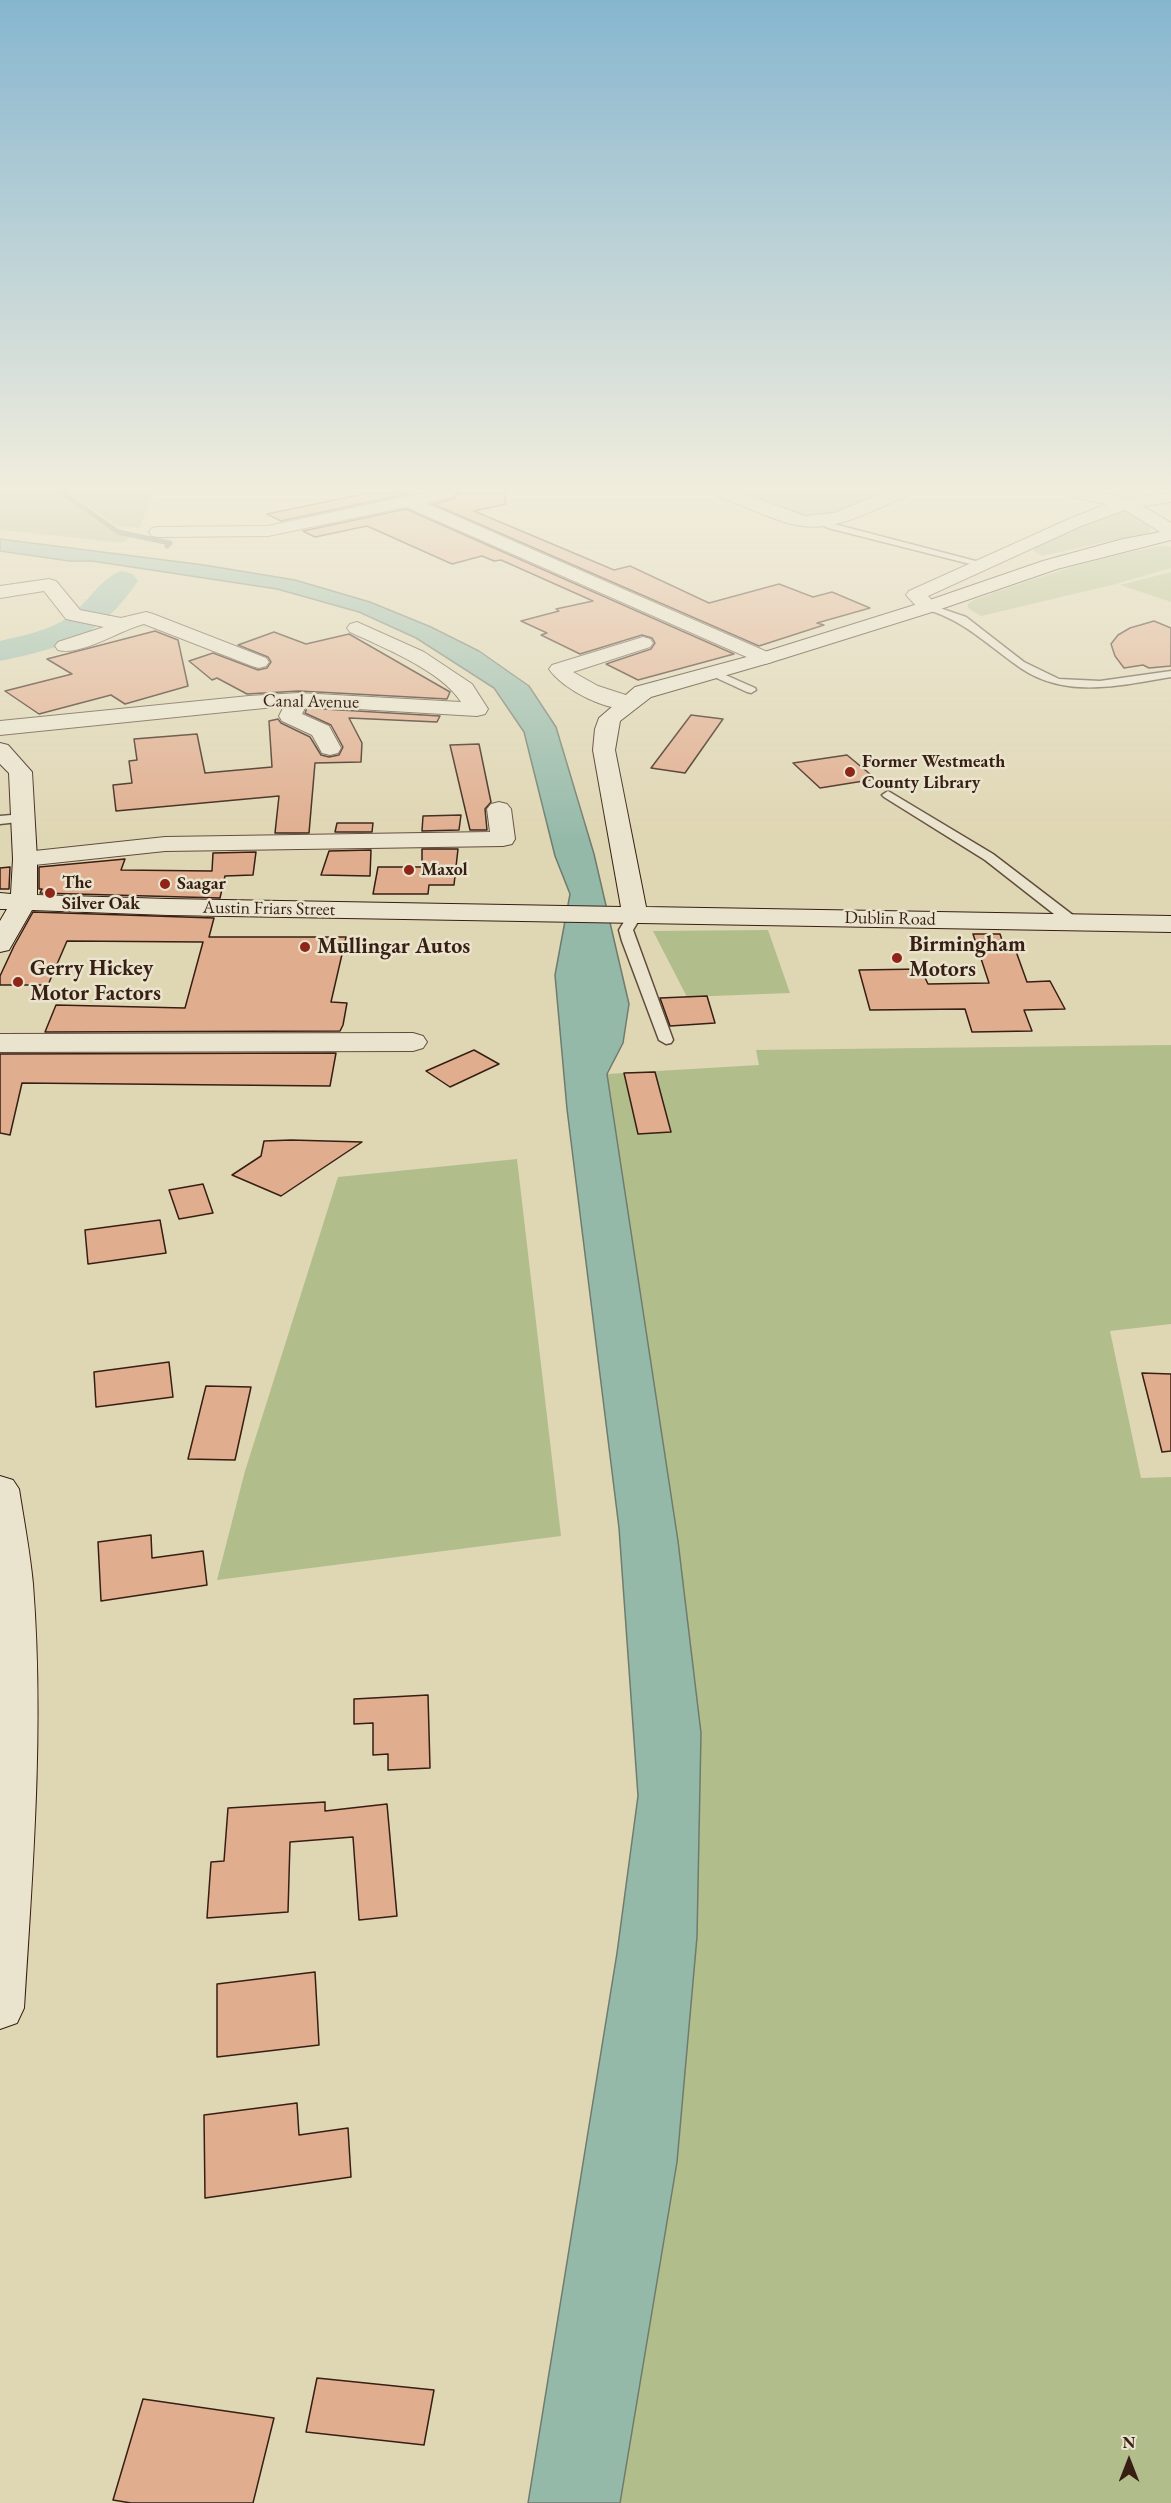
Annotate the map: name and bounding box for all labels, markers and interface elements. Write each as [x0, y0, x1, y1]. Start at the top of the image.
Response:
street label: Canal Avenue [263, 690, 359, 714]
place label: Former Westmeath County Library [862, 751, 1005, 794]
marker: Former Westmeath County Library [843, 765, 857, 779]
place label: Maxol [421, 859, 468, 881]
marker: Maxol [402, 863, 416, 877]
place label: The Silver Oak [62, 872, 140, 914]
place label: Saagar [177, 873, 226, 895]
marker: Saagar [158, 877, 172, 891]
marker: The Silver Oak [43, 886, 57, 900]
street label: Austin Friars Street [202, 897, 336, 921]
street label: Dublin Road [844, 907, 936, 931]
place label: Birmingham Motors [909, 932, 1026, 984]
place label: Mullingar Autos [317, 934, 470, 960]
marker: Mullingar Autos [298, 940, 312, 954]
marker: Birmingham Motors [890, 951, 904, 965]
place label: Gerry Hickey Motor Factors [30, 956, 161, 1008]
marker: Gerry Hickey Motor Factors [11, 975, 25, 989]
north arrow [1099, 2431, 1159, 2491]
text: N [1123, 2432, 1135, 2453]

